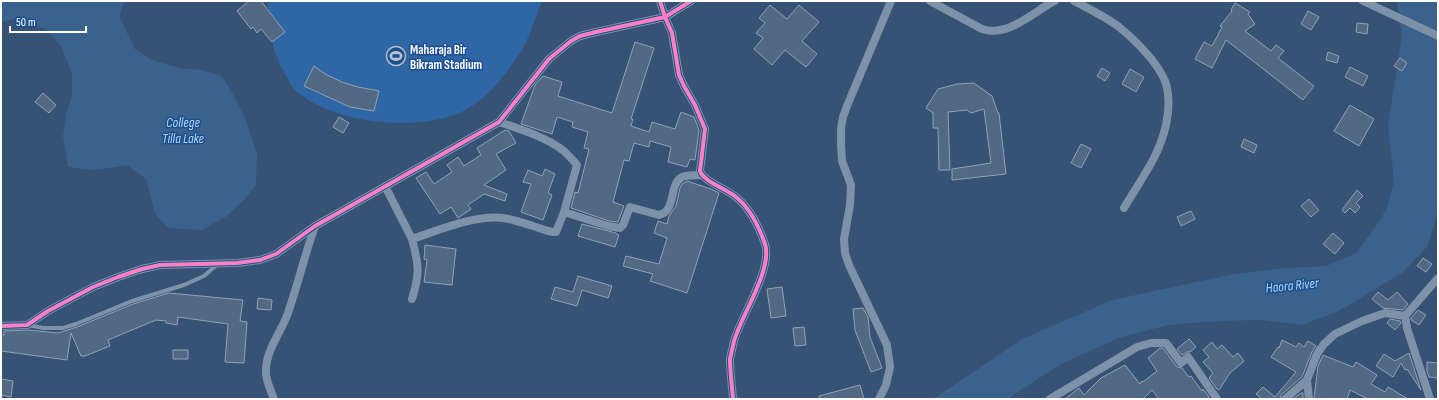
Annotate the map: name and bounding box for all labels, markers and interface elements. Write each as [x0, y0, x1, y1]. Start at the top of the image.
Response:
scale bar [10, 8, 86, 34]
text: 50 m [16, 15, 36, 30]
place label: Maharaja Bir Bikram Stadium [410, 42, 483, 73]
sports icon: Maharaja Bir Bikram Stadium [385, 45, 407, 67]
water label: College Tilla Lake [162, 114, 205, 147]
water label: Haora River [1265, 274, 1321, 297]

